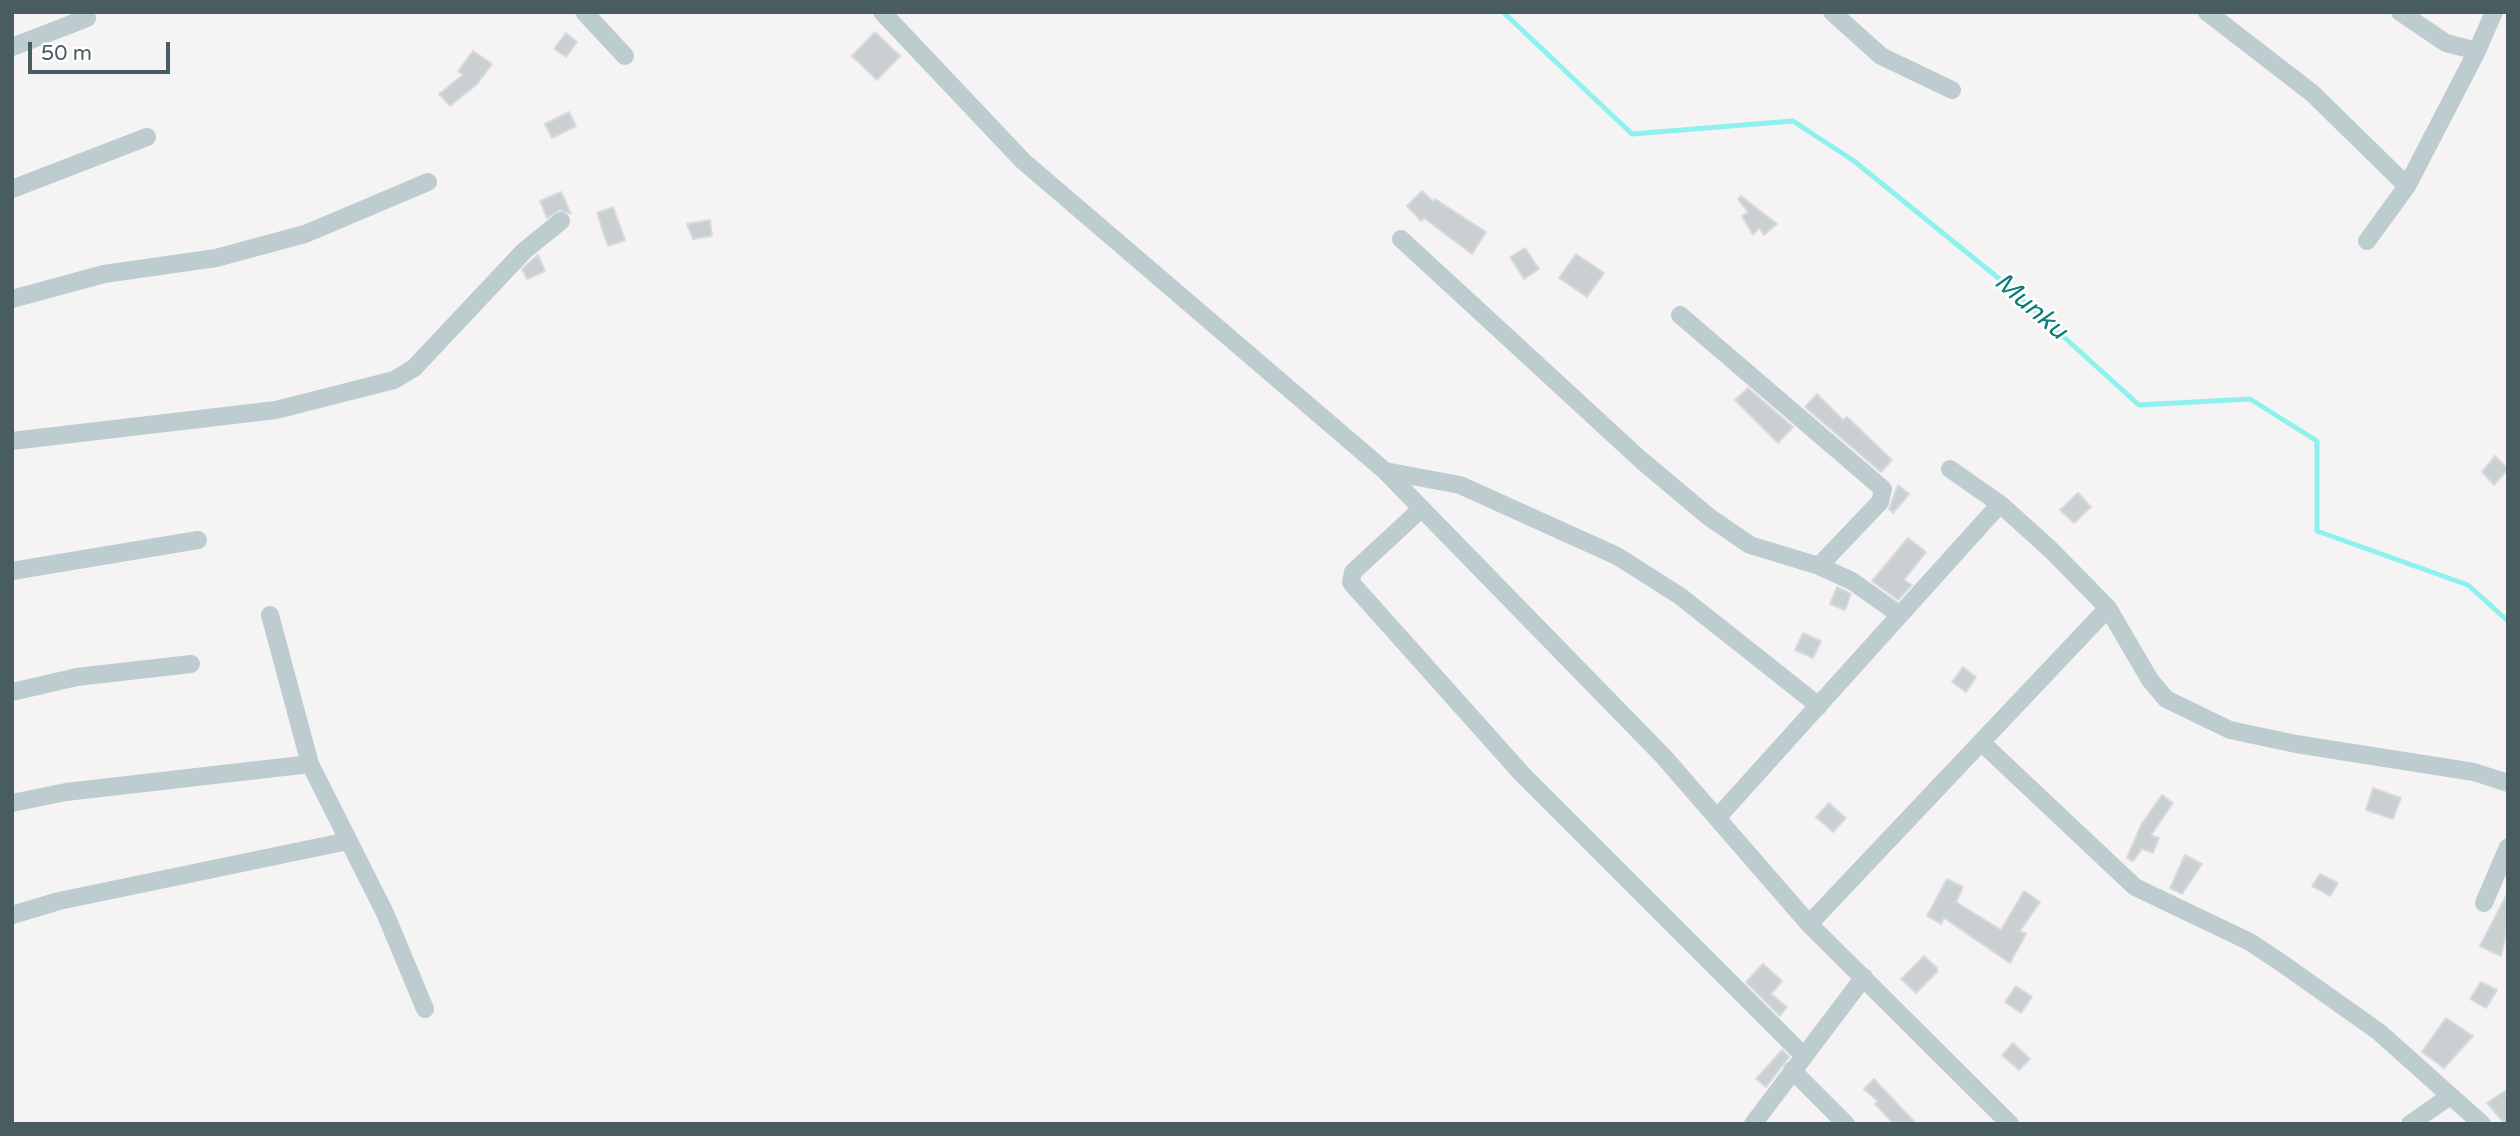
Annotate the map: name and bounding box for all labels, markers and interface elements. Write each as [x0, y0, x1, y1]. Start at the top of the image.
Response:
scale bar [32, 28, 173, 72]
text: 50 m [41, 41, 92, 66]
water label: Munku [1987, 267, 2073, 347]

